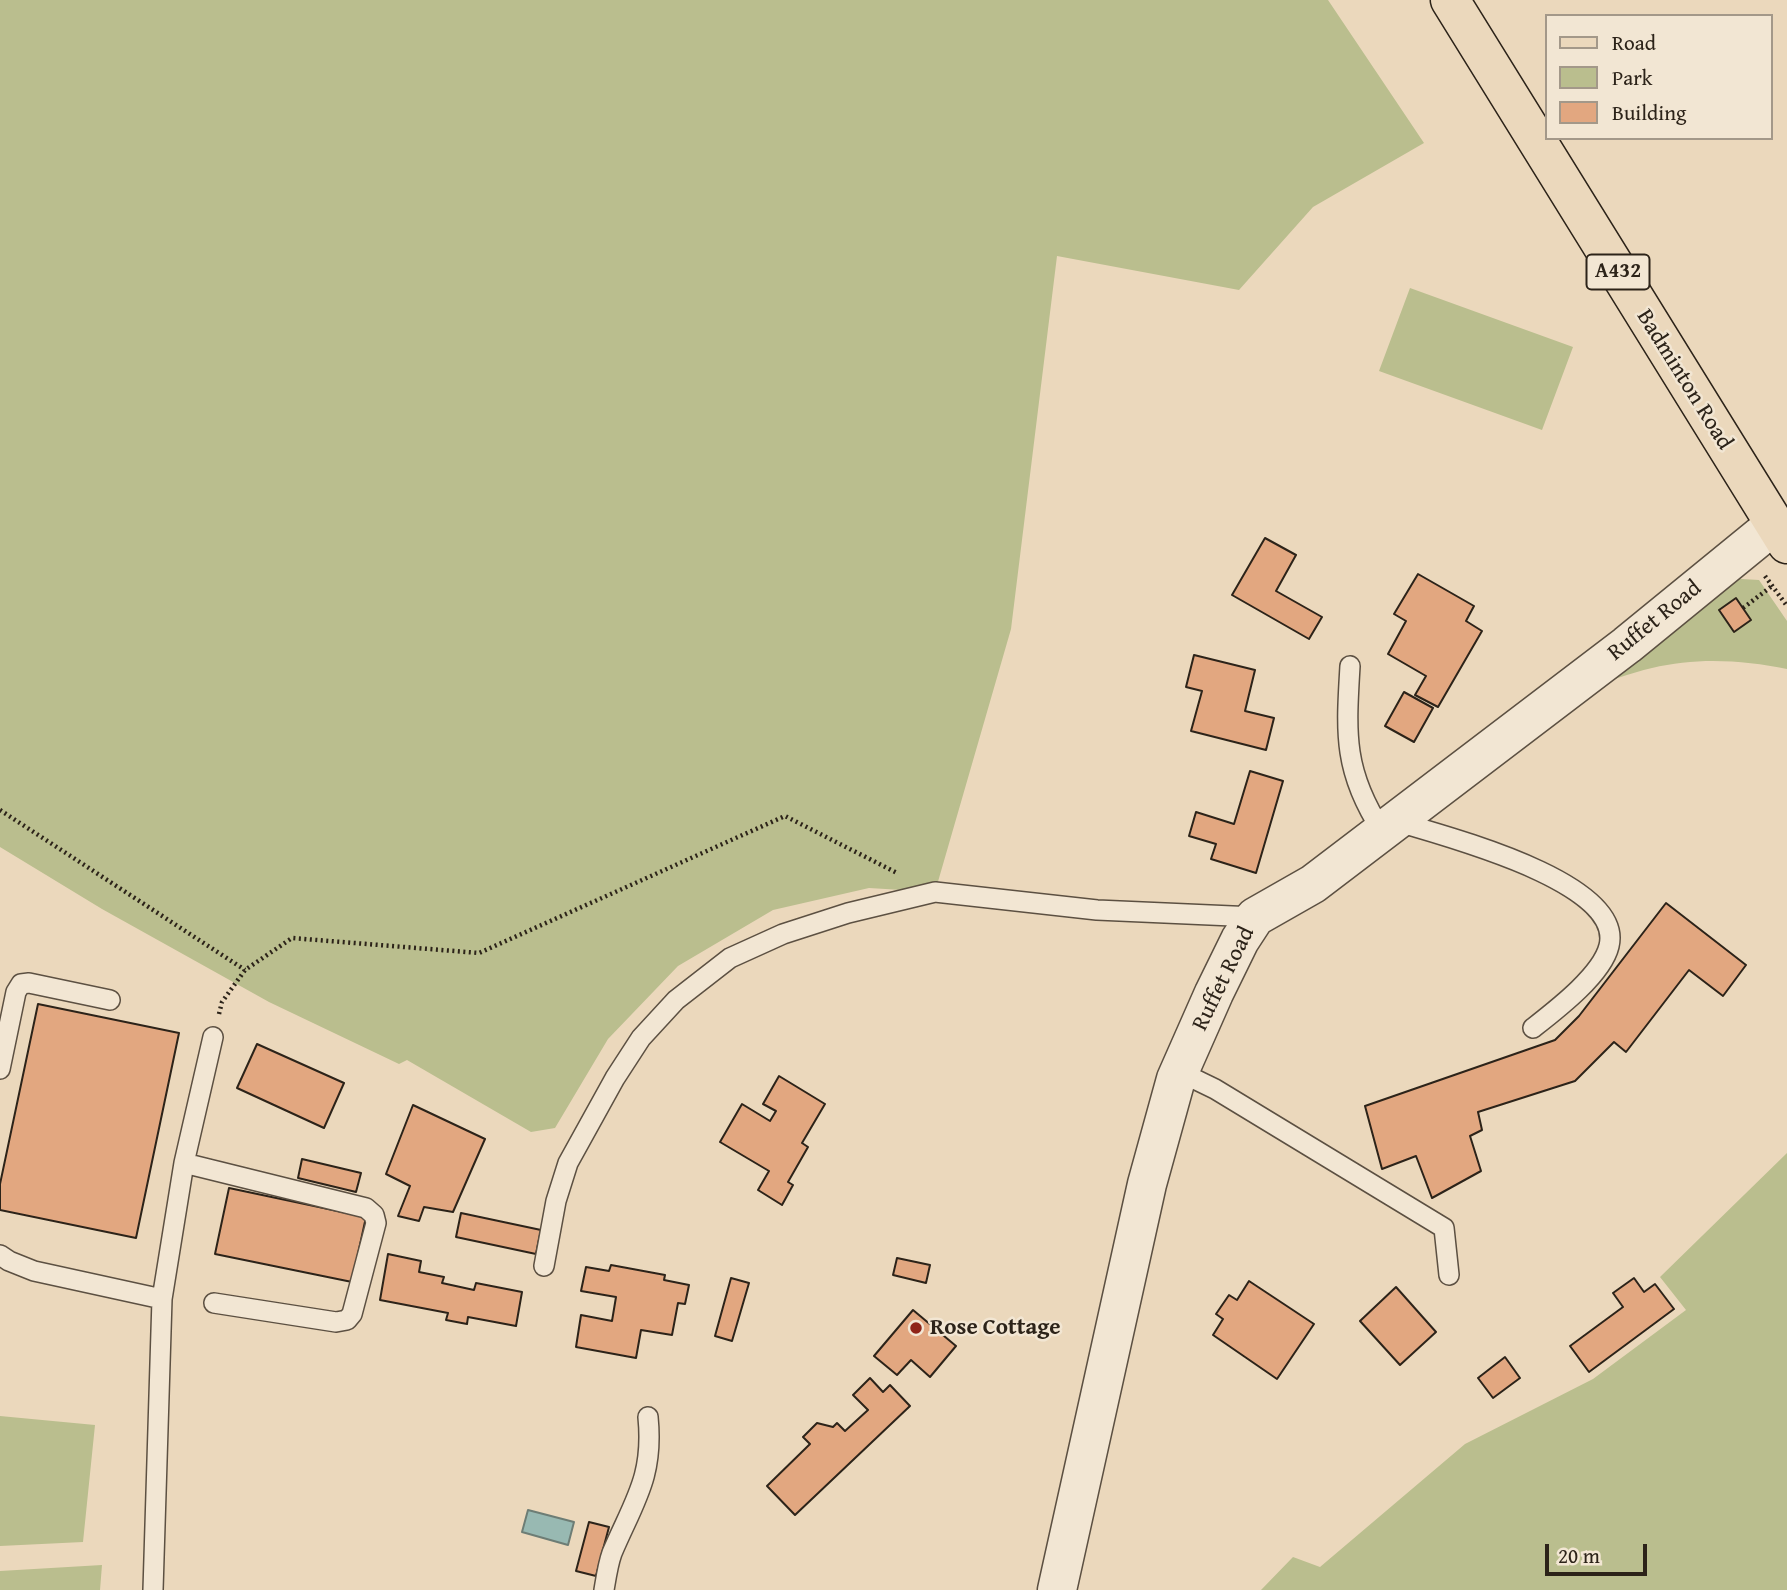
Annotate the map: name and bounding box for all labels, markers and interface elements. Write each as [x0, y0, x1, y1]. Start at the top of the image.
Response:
legend [1546, 14, 1773, 140]
text: Road [1612, 27, 1656, 58]
text: Park [1612, 62, 1653, 93]
text: Building [1612, 97, 1686, 128]
road number: A432 [1586, 254, 1650, 290]
street label: Badminton Road [1630, 305, 1738, 455]
street label: Ruffet Road [1603, 575, 1707, 667]
street label: Ruffet Road [1187, 922, 1261, 1036]
place label: Rose Cottage [930, 1314, 1061, 1342]
marker: Rose Cottage [908, 1320, 924, 1336]
scale bar [1549, 1530, 1650, 1574]
text: 20 m [1558, 1540, 1600, 1571]

